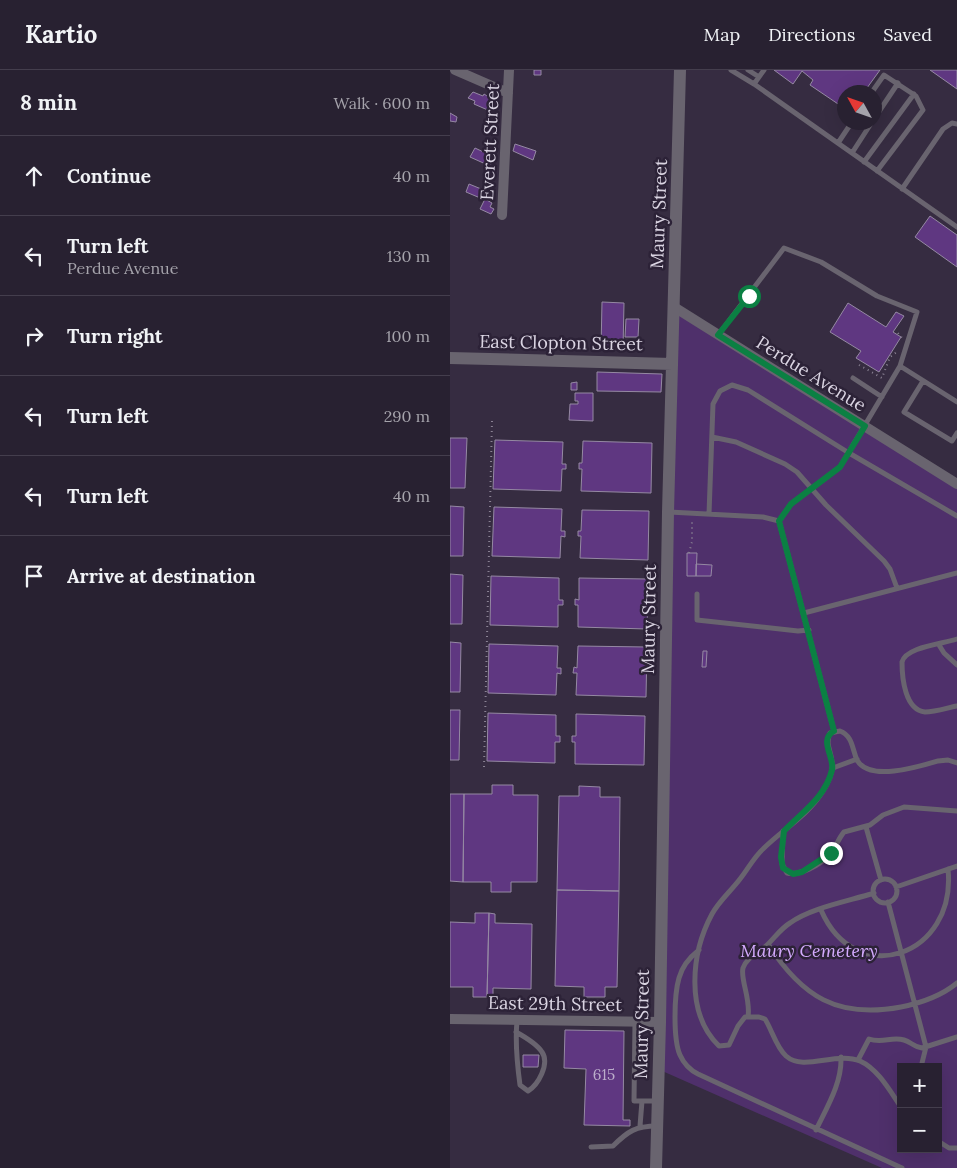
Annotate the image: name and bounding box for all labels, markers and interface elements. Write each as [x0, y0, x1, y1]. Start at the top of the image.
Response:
text: Kartio [25, 19, 97, 50]
text: Map [704, 23, 740, 46]
text: Directions [768, 23, 855, 46]
text: Saved [883, 23, 932, 46]
street label: Everett Street [475, 83, 504, 201]
north arrow [837, 85, 882, 130]
text: 8 min [20, 89, 77, 116]
text: Walk · 600 m [333, 93, 430, 113]
street label: Maury Street [645, 159, 672, 269]
icon: ahead [20, 162, 48, 190]
text: Continue [67, 164, 151, 188]
text: 40 m [393, 166, 430, 186]
text: Turn left [67, 234, 148, 258]
icon: left [20, 242, 48, 270]
text: 130 m [387, 246, 430, 266]
text: Perdue Avenue [67, 258, 178, 278]
route start [738, 285, 761, 308]
icon: right [20, 322, 48, 350]
text: Turn right [67, 324, 163, 348]
text: 100 m [386, 326, 430, 346]
street label: East Clopton Street [479, 330, 643, 355]
street label: Perdue Avenue [752, 331, 871, 417]
icon: left [20, 402, 48, 430]
text: Turn left [67, 404, 148, 428]
text: 290 m [384, 406, 430, 426]
icon: left [20, 482, 48, 510]
text: Turn left [67, 484, 148, 508]
text: 40 m [393, 486, 430, 506]
icon: arrive [20, 562, 48, 590]
text: Arrive at destination [67, 564, 256, 588]
street label: Maury Street [636, 564, 661, 674]
route end [820, 842, 843, 865]
park label: Maury Cemetery [740, 939, 878, 962]
street label: Maury Street [629, 969, 654, 1079]
street label: East 29th Street [488, 991, 622, 1016]
map controls [897, 1063, 942, 1153]
button: + [897, 1063, 942, 1108]
house number: 615 [593, 1065, 615, 1084]
button: − [897, 1108, 942, 1153]

